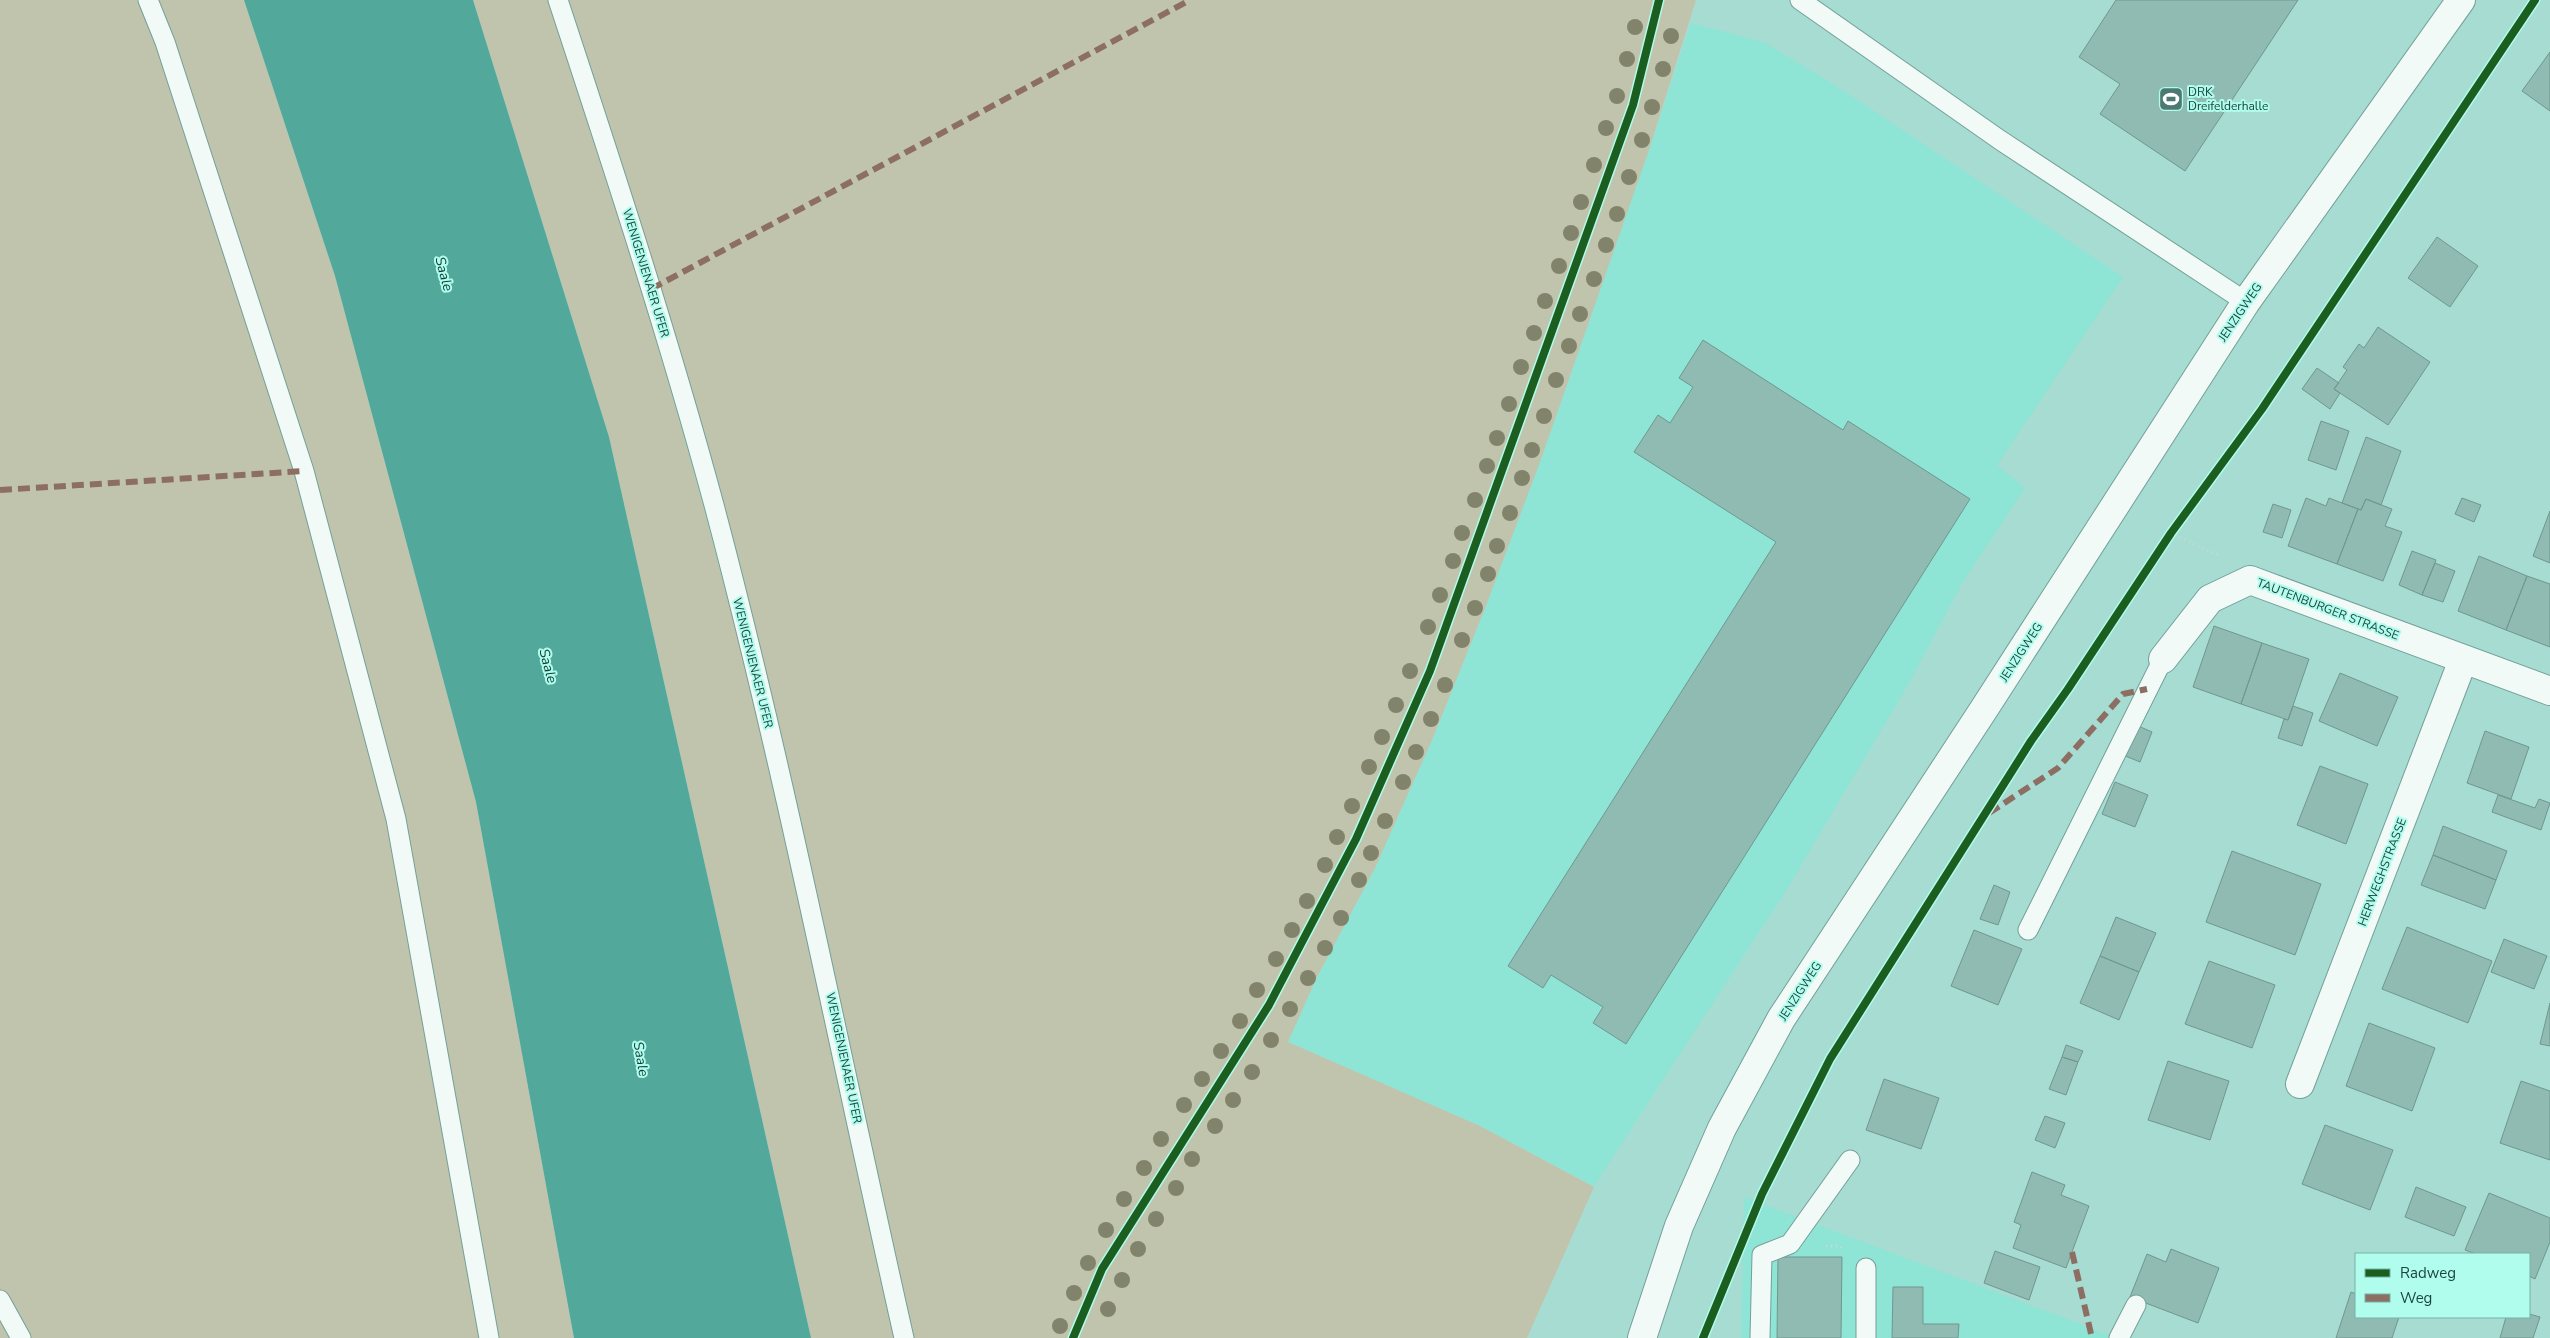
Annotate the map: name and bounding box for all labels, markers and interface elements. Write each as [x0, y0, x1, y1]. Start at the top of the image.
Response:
place label: DRK Dreifelderhalle [2188, 84, 2268, 114]
sports icon: DRK Dreifelderhalle [2158, 86, 2184, 112]
street label: WENIGENJENAER UFER [619, 207, 673, 339]
water label: Saale [430, 255, 458, 294]
street label: JENZIGWEG [2214, 280, 2265, 345]
street label: TAUTENBURGER STRASSE [2255, 574, 2401, 644]
street label: WENIGENJENAER UFER [729, 596, 777, 730]
street label: JENZIGWEG [1995, 619, 2046, 685]
water label: Saale [534, 647, 562, 686]
street label: HERWEGHSTRASSE [2354, 816, 2410, 928]
street label: JENZIGWEG [1774, 958, 1825, 1024]
street label: WENIGENJENAER UFER [822, 991, 866, 1125]
water label: Saale [629, 1040, 653, 1078]
legend [2355, 1253, 2530, 1318]
text: Radweg [2400, 1263, 2456, 1283]
text: Weg [2400, 1288, 2432, 1308]

